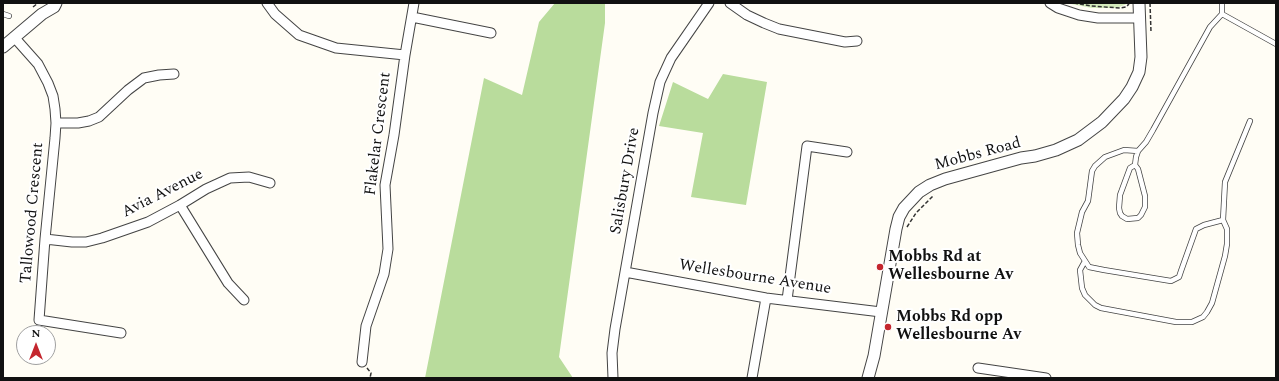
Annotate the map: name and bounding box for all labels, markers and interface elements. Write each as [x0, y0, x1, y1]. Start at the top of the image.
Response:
street label: Flakelar Crescent [362, 71, 396, 197]
street label: Salisbury Drive [607, 126, 645, 236]
street label: Mobbs Road [933, 134, 1023, 176]
street label: Tallowood Crescent [17, 142, 49, 284]
street label: Avia Avenue [119, 165, 207, 223]
place label: Mobbs Rd at Wellesbourne Av [888, 248, 1013, 286]
street label: Wellesbourne Avenue [677, 256, 833, 300]
marker: Mobbs Rd at Wellesbourne Av [875, 262, 885, 272]
place label: Mobbs Rd opp Wellesbourne Av [896, 308, 1021, 346]
marker: Mobbs Rd opp Wellesbourne Av [883, 322, 893, 332]
north arrow [16, 325, 56, 365]
text: N [32, 325, 40, 342]

